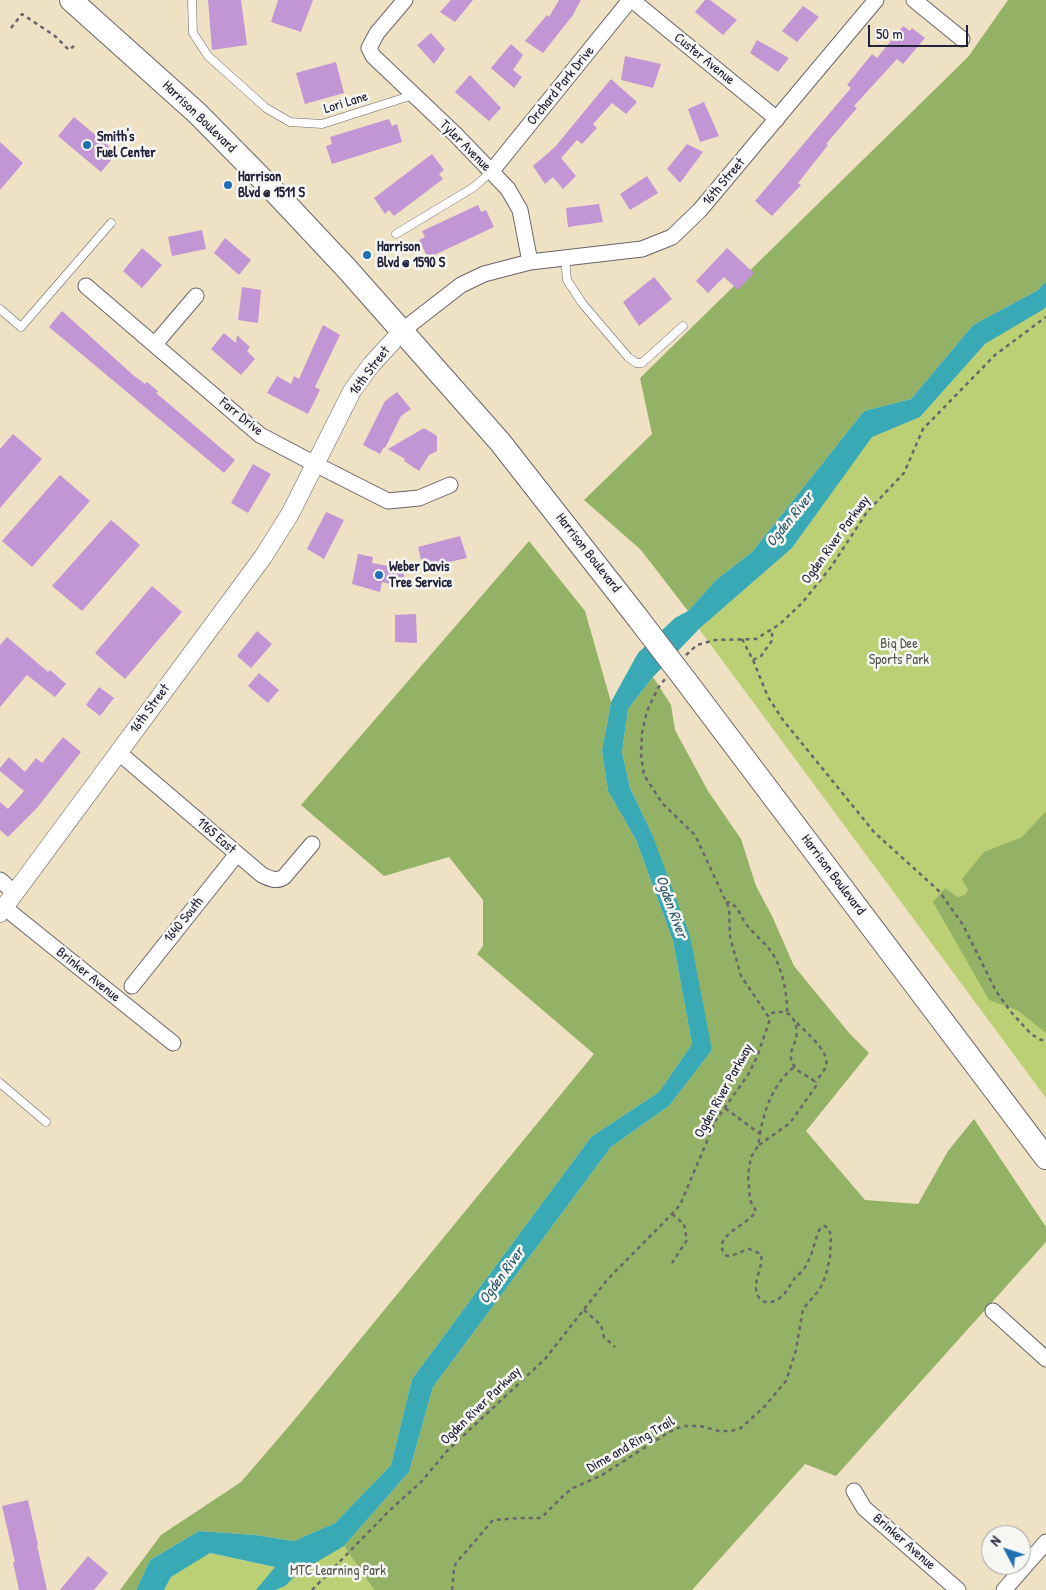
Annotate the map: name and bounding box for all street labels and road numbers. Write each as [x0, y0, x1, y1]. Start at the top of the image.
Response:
street label: Custer Avenue [670, 29, 738, 89]
street label: Orchard Park Drive [524, 43, 598, 129]
street label: Harrison Boulevard [159, 78, 239, 156]
street label: Lori Lane [322, 88, 370, 118]
street label: Tyler Avenue [436, 117, 494, 175]
street label: 16th Street [699, 155, 749, 209]
street label: 16th Street [346, 343, 394, 399]
street label: Farr Drive [216, 394, 266, 440]
street label: Ogden River Parkway [798, 493, 874, 587]
street label: Harrison Boulevard [552, 510, 624, 596]
street label: 16th Street [126, 681, 174, 737]
street label: 1165 East [193, 814, 239, 858]
street label: Harrison Boulevard [797, 832, 869, 918]
street label: 1640 South [161, 894, 207, 946]
street label: Brinker Avenue [53, 944, 123, 1006]
street label: Ogden River Parkway [691, 1041, 757, 1141]
street label: Ogden River Parkway [437, 1363, 525, 1449]
street label: Dime and Ring Trail [584, 1413, 678, 1477]
street label: Brinker Avenue [869, 1510, 939, 1574]

